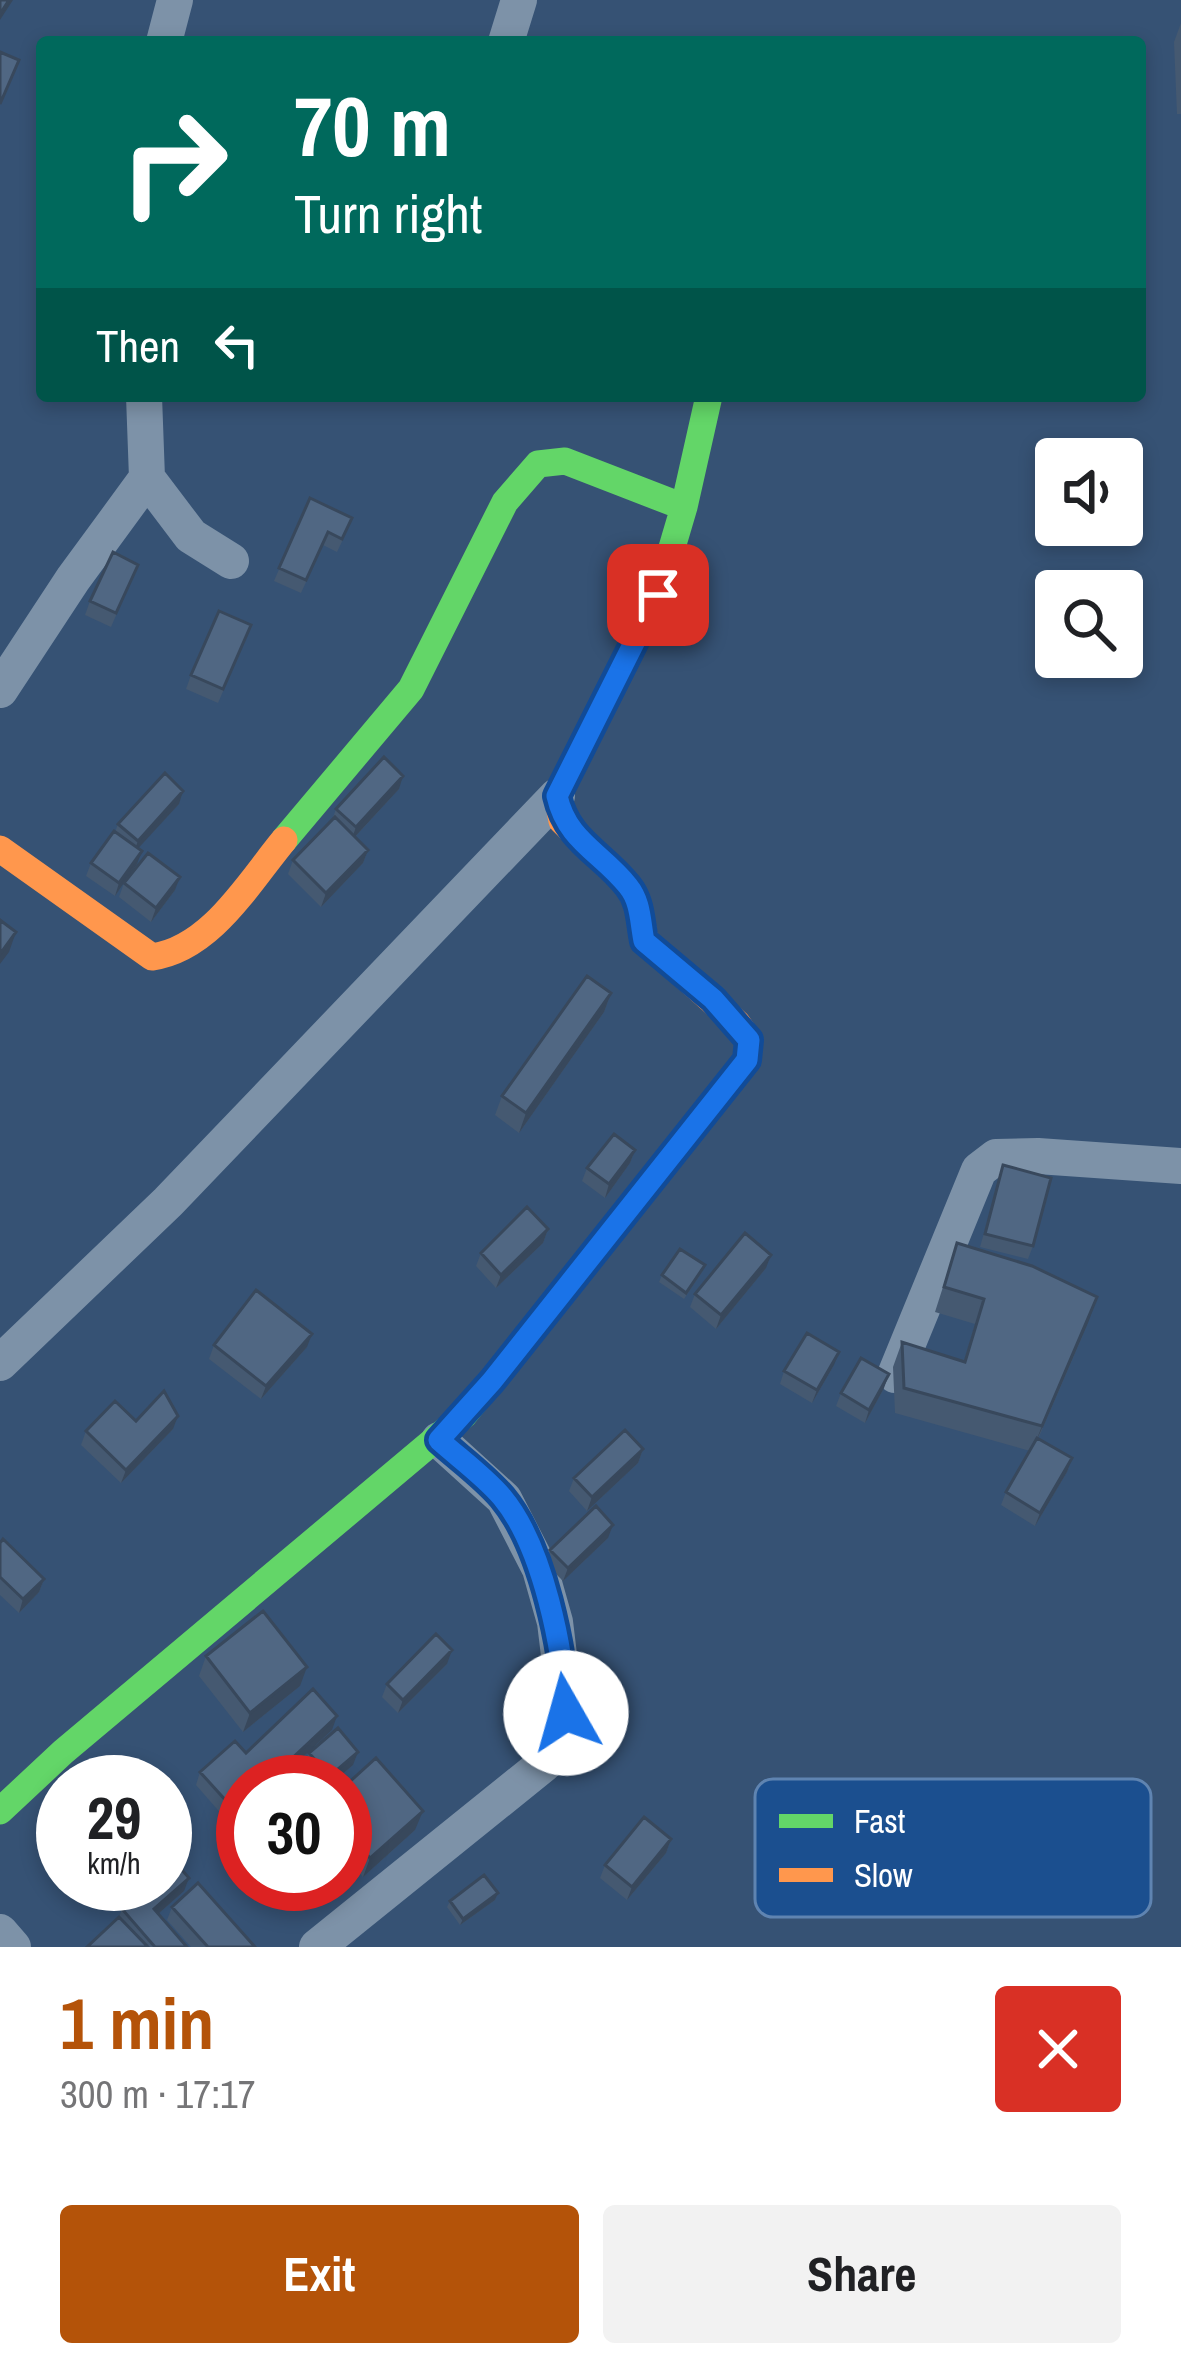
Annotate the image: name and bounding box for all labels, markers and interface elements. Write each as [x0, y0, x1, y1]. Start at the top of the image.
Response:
text: 70 m [294, 69, 451, 182]
icon: right [96, 84, 252, 240]
text: Turn right [294, 177, 482, 250]
icon: left [204, 312, 270, 378]
text: Then [96, 315, 180, 376]
map controls [1035, 438, 1143, 678]
button: sound [1035, 438, 1143, 546]
pin [607, 544, 709, 646]
icon: arrive [625, 562, 691, 628]
button: search [1035, 570, 1143, 678]
position arrow [503, 1650, 629, 1776]
speed limit sign: 30 [216, 1755, 372, 1911]
text: 29 [87, 1777, 141, 1858]
legend [755, 1779, 1151, 1917]
text: Fast [854, 1799, 905, 1843]
text: km/h [87, 1843, 141, 1883]
text: Slow [854, 1853, 913, 1897]
text: 1 min [60, 1974, 214, 2071]
button: close [995, 1986, 1121, 2112]
text: 300 m · 17:17 [60, 2068, 256, 2120]
button: Exit [60, 2205, 579, 2343]
button: Share [603, 2205, 1121, 2343]

